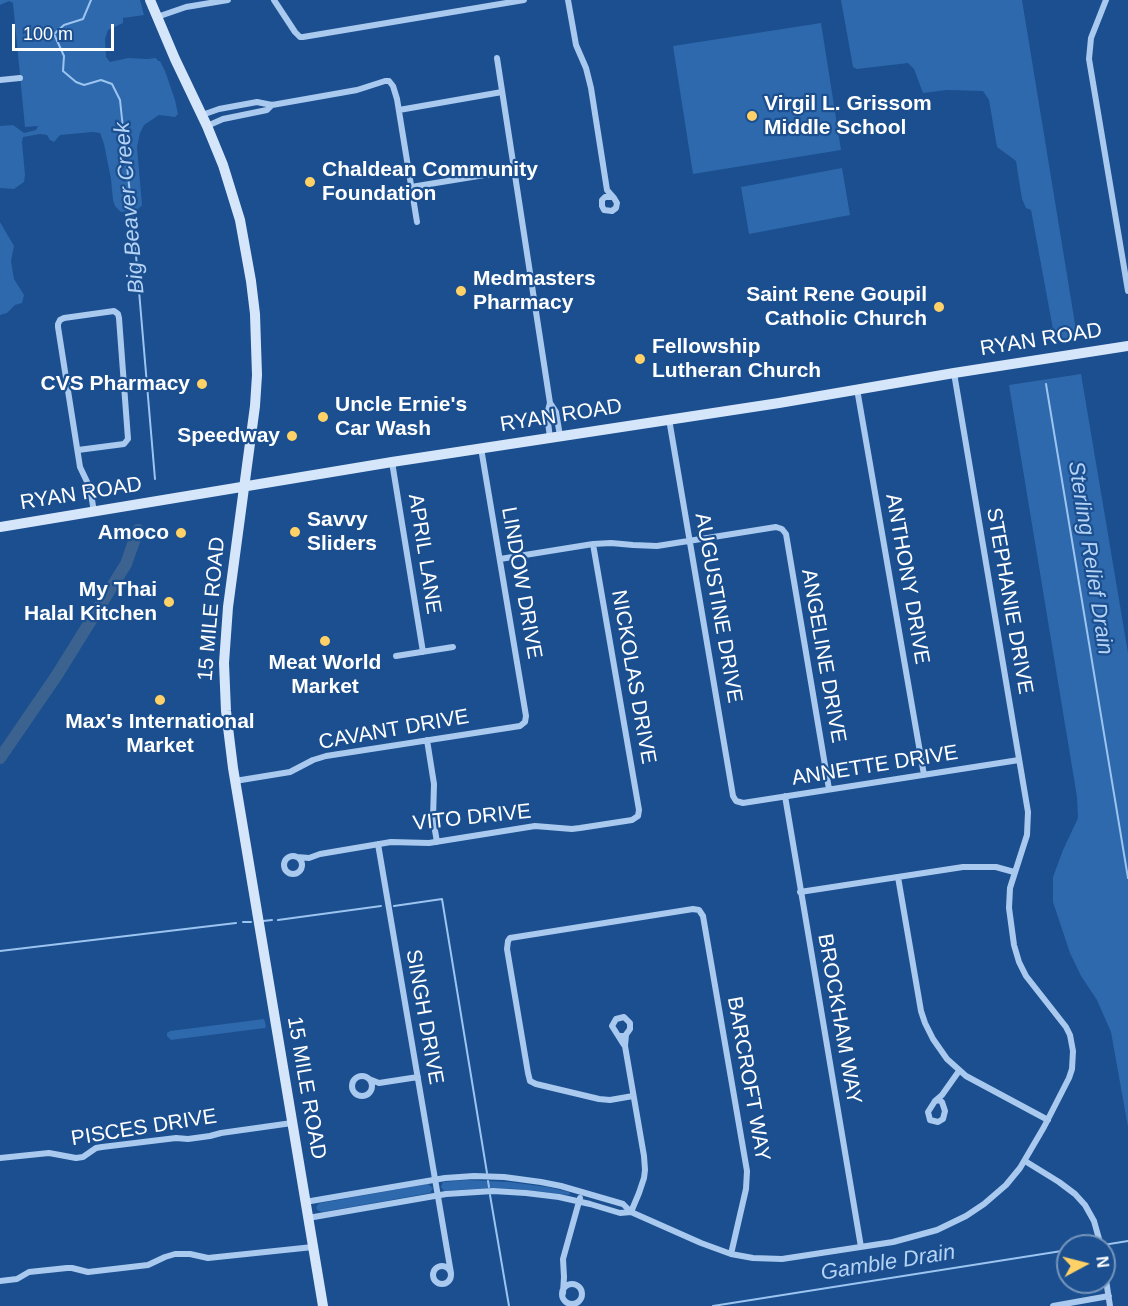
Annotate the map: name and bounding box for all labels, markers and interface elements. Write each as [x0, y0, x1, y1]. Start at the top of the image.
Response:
scale bar [15, 12, 117, 50]
text: 100 m [23, 24, 73, 44]
place label: Virgil L. Grissom Middle School [764, 91, 932, 141]
marker: Virgil L. Grissom Middle School [745, 109, 759, 123]
water label: Big Beaver Creek [109, 121, 151, 295]
place label: Chaldean Community Foundation [322, 157, 538, 207]
marker: Chaldean Community Foundation [303, 175, 317, 189]
place label: Medmasters Pharmacy [473, 266, 596, 316]
place label: Saint Rene Goupil Catholic Church [746, 282, 927, 332]
marker: Medmasters Pharmacy [454, 284, 468, 298]
marker: Saint Rene Goupil Catholic Church [932, 300, 946, 314]
street label: RYAN ROAD [978, 318, 1104, 362]
place label: Fellowship Lutheran Church [652, 334, 821, 384]
marker: Fellowship Lutheran Church [633, 352, 647, 366]
place label: CVS Pharmacy [41, 371, 190, 397]
marker: CVS Pharmacy [195, 377, 209, 391]
place label: Uncle Ernie's Car Wash [335, 392, 467, 442]
street label: RYAN ROAD [498, 394, 624, 438]
marker: Uncle Ernie's Car Wash [316, 410, 330, 424]
place label: Speedway [177, 423, 280, 449]
marker: Speedway [285, 429, 299, 443]
water label: Sterling Relief Drain [1062, 459, 1118, 657]
street label: RYAN ROAD [18, 472, 144, 516]
street label: APRIL LANE [402, 492, 446, 616]
street label: ANTHONY DRIVE [880, 492, 934, 666]
street label: LINDOW DRIVE [495, 505, 547, 661]
street label: STEPHANIE DRIVE [980, 506, 1038, 696]
place label: Savvy Sliders [307, 507, 377, 557]
street label: AUGUSTINE DRIVE [689, 511, 747, 705]
place label: Amoco [98, 520, 169, 546]
marker: Savvy Sliders [288, 525, 302, 539]
marker: Amoco [174, 526, 188, 540]
street label: 15 MILE ROAD [193, 536, 231, 682]
street label: ANGELINE DRIVE [795, 567, 851, 745]
place label: My Thai Halal Kitchen [24, 577, 157, 627]
street label: NICKOLAS DRIVE [605, 588, 661, 766]
marker: My Thai Halal Kitchen [162, 595, 176, 609]
marker: Meat World Market [318, 634, 332, 648]
place label: Meat World Market [269, 650, 381, 700]
marker: Max's International Market [153, 693, 167, 707]
street label: CAVANT DRIVE [317, 704, 471, 756]
place label: Max's International Market [65, 709, 255, 759]
street label: ANNETTE DRIVE [790, 740, 960, 792]
street label: VITO DRIVE [412, 799, 532, 837]
street label: BROCKHAM WAY [812, 932, 866, 1106]
street label: SINGH DRIVE [400, 948, 448, 1086]
street label: BARCROFT WAY [721, 995, 775, 1163]
street label: 15 MILE ROAD [281, 1015, 331, 1161]
street label: PISCES DRIVE [69, 1104, 219, 1152]
north arrow [1056, 1234, 1116, 1294]
water label: Gamble Drain [819, 1239, 957, 1287]
text: N [1093, 1255, 1112, 1269]

